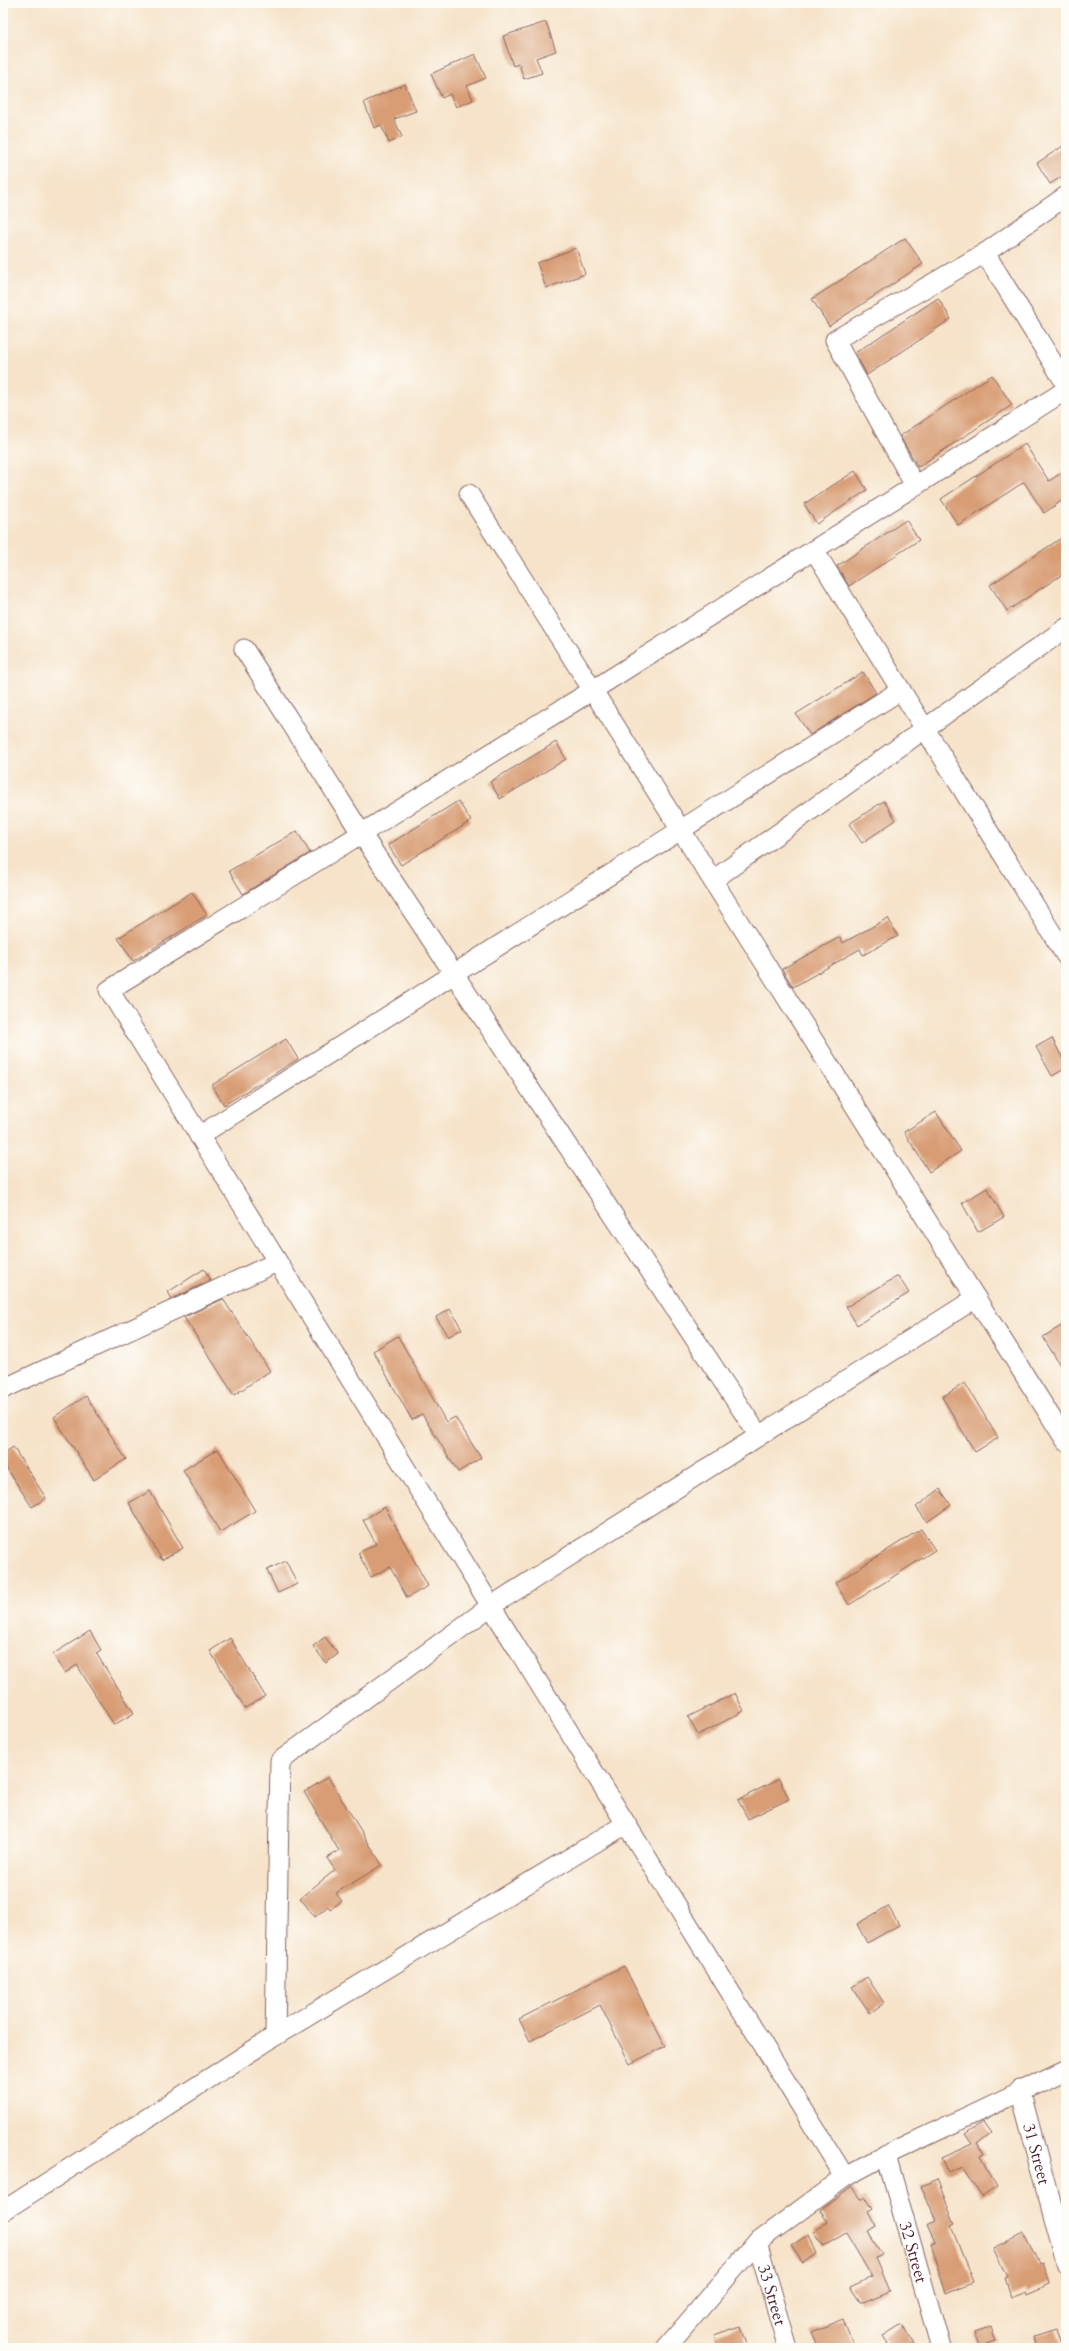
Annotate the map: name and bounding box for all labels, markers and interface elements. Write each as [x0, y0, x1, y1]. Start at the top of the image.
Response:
street label: 31 Street [1017, 2121, 1056, 2188]
street label: 32 Street [894, 2219, 933, 2286]
street label: 33 Street [752, 2261, 792, 2329]

